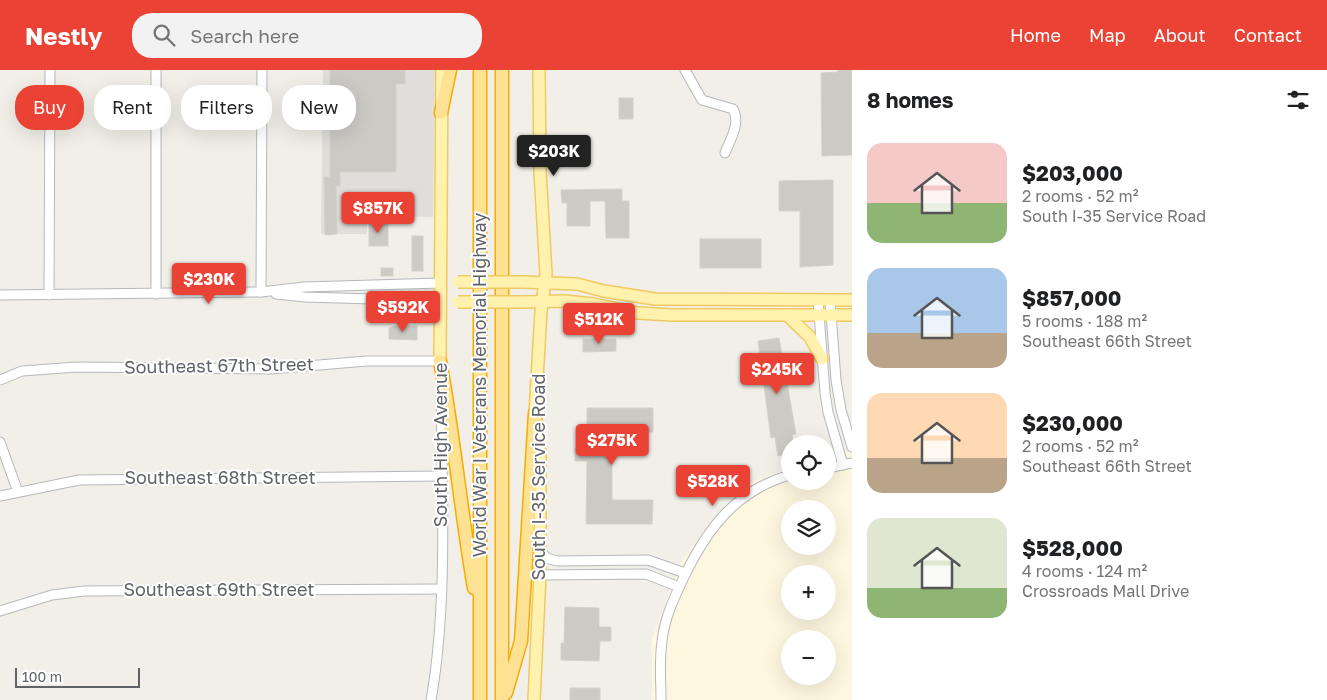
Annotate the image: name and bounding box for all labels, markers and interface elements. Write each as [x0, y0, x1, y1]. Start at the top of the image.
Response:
search box [132, 13, 482, 58]
text: Nestly [25, 21, 102, 50]
icon: search [150, 21, 178, 49]
text: Search here [190, 24, 299, 47]
text: Home [1010, 24, 1061, 46]
text: Map [1089, 24, 1126, 46]
text: About [1154, 24, 1206, 46]
text: Contact [1234, 24, 1302, 46]
chip: Buy [15, 85, 84, 130]
chip: Rent [94, 85, 171, 130]
chip: Filters [181, 85, 272, 130]
chip: New [282, 85, 356, 130]
icon: filters [1284, 86, 1312, 114]
text: 8 homes [867, 87, 954, 113]
pin: $203K [519, 134, 589, 177]
text: $203K [528, 141, 580, 161]
text: $203,000 [1022, 160, 1123, 186]
icon: home [907, 163, 967, 223]
text: 2 rooms · 52 m² [1022, 186, 1138, 206]
pin: $857K [343, 191, 413, 234]
text: $857K [352, 198, 404, 218]
text: South I-35 Service Road [1022, 206, 1206, 226]
street label: World War I Veterans Memorial Highway [468, 213, 490, 557]
pin: $230K [174, 262, 244, 305]
text: $230K [183, 269, 235, 289]
text: $857,000 [1022, 285, 1121, 311]
icon: home [907, 288, 967, 348]
pin: $592K [368, 290, 438, 333]
text: $592K [377, 297, 429, 317]
pin: $512K [564, 302, 634, 345]
text: $512K [574, 309, 624, 329]
text: 5 rooms · 188 m² [1022, 311, 1147, 331]
text: Southeast 66th Street [1022, 331, 1192, 351]
street label: Southeast 67th Street [124, 352, 314, 378]
pin: $245K [742, 352, 812, 395]
text: $245K [751, 359, 803, 379]
street label: South High Avenue [429, 363, 451, 527]
street label: South I-35 Service Road [527, 373, 549, 581]
text: $230,000 [1022, 410, 1123, 436]
icon: home [907, 413, 967, 473]
pin: $275K [577, 424, 647, 466]
text: $275K [587, 430, 637, 450]
map controls [781, 435, 836, 685]
button: locate [781, 435, 836, 490]
text: 2 rooms · 52 m² [1022, 436, 1138, 456]
text: Southeast 66th Street [1022, 456, 1192, 476]
pin: $528K [678, 464, 748, 507]
street label: Southeast 68th Street [124, 466, 316, 488]
text: $528K [687, 471, 739, 491]
button: layers [781, 500, 836, 555]
text: $528,000 [1022, 535, 1123, 561]
icon: home [907, 538, 967, 598]
text: 4 rooms · 124 m² [1022, 561, 1147, 581]
button: + [781, 565, 836, 620]
street label: Southeast 69th Street [123, 578, 315, 600]
text: Crossroads Mall Drive [1022, 581, 1189, 601]
button: − [781, 630, 836, 685]
scale bar [15, 665, 140, 688]
text: 100 m [22, 668, 62, 685]

